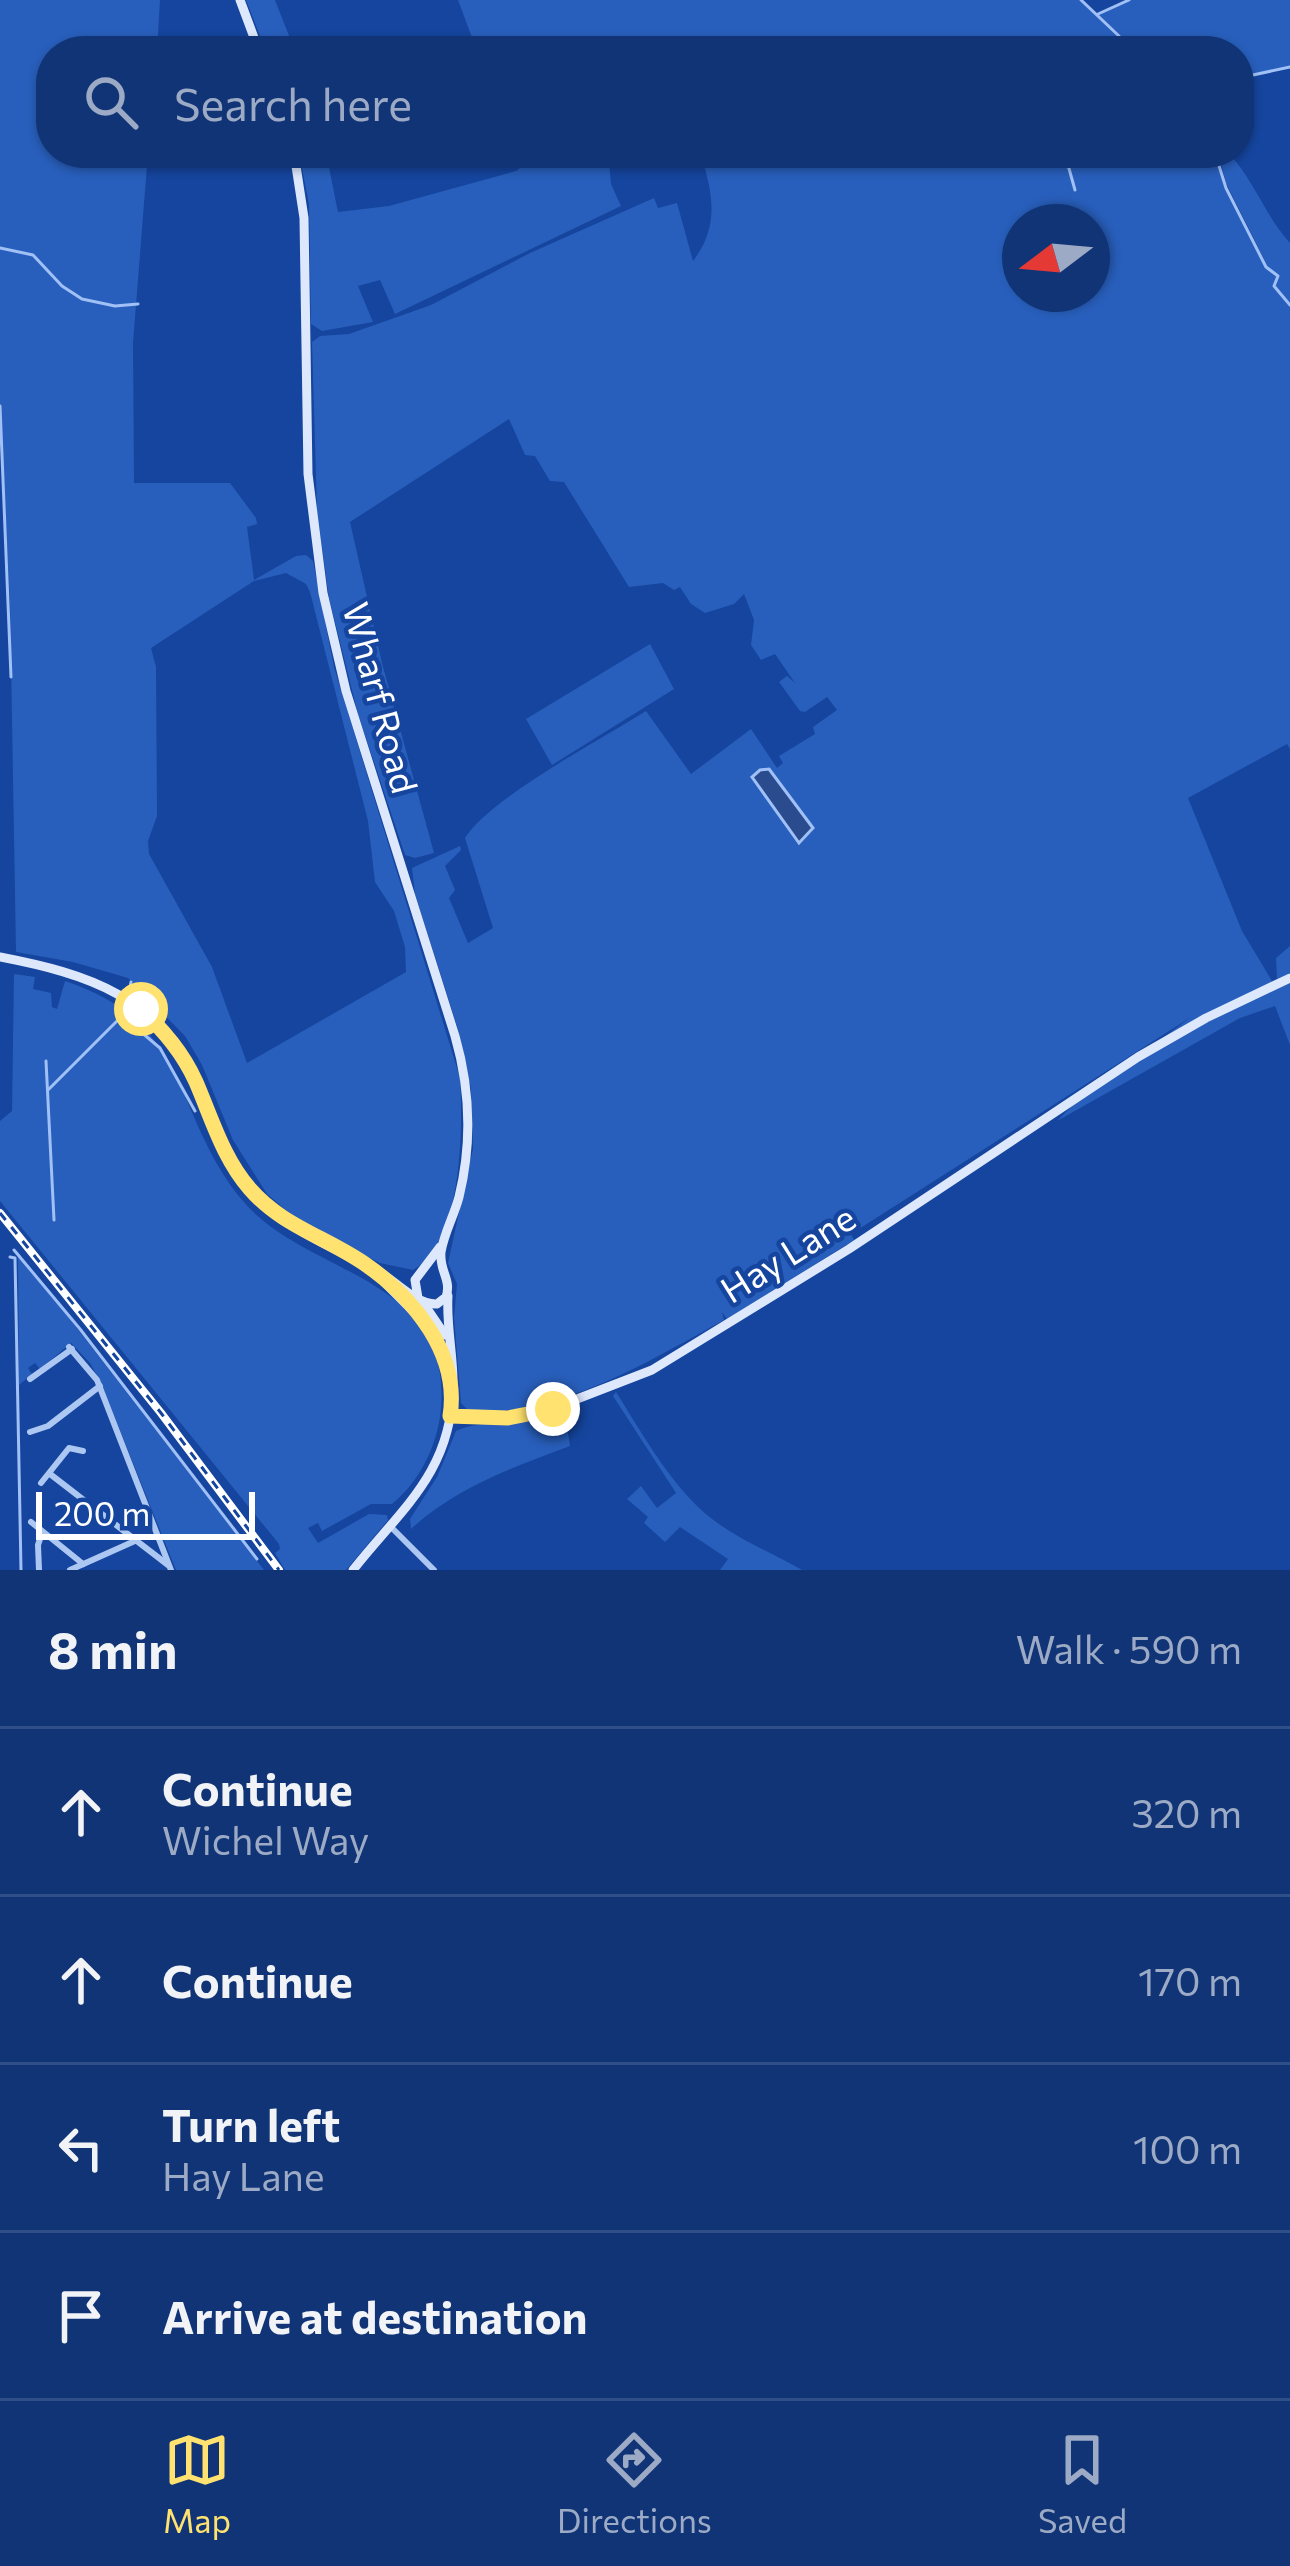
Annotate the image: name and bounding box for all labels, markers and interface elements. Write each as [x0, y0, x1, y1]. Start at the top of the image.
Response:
search box [36, 36, 1254, 168]
icon: search [78, 69, 144, 135]
text: Search here [174, 75, 412, 130]
north arrow [1002, 204, 1110, 312]
street label: Wharf Road [335, 597, 429, 798]
route start [114, 982, 168, 1036]
street label: Hay Lane [712, 1194, 862, 1311]
route end [526, 1382, 580, 1436]
scale bar [36, 1486, 255, 1539]
text: 200 m [54, 1492, 150, 1533]
text: 8 min [48, 1617, 178, 1680]
text: Walk · 590 m [1016, 1624, 1242, 1672]
text: Continue [162, 1760, 353, 1815]
icon: ahead [48, 1779, 114, 1845]
text: 320 m [1131, 1788, 1242, 1836]
text: Wichel Way [162, 1815, 369, 1863]
icon: ahead [48, 1947, 114, 2013]
text: Continue [162, 1952, 353, 2007]
text: 170 m [1138, 1956, 1242, 2004]
text: Turn left [162, 2096, 340, 2151]
icon: left [48, 2115, 114, 2181]
text: 100 m [1133, 2124, 1242, 2172]
text: Hay Lane [162, 2151, 324, 2199]
icon: arrive [48, 2283, 114, 2349]
text: Arrive at destination [162, 2288, 588, 2343]
tab: Map [163, 2427, 231, 2540]
tab: Directions [557, 2427, 712, 2540]
tab: Saved [1038, 2427, 1127, 2540]

